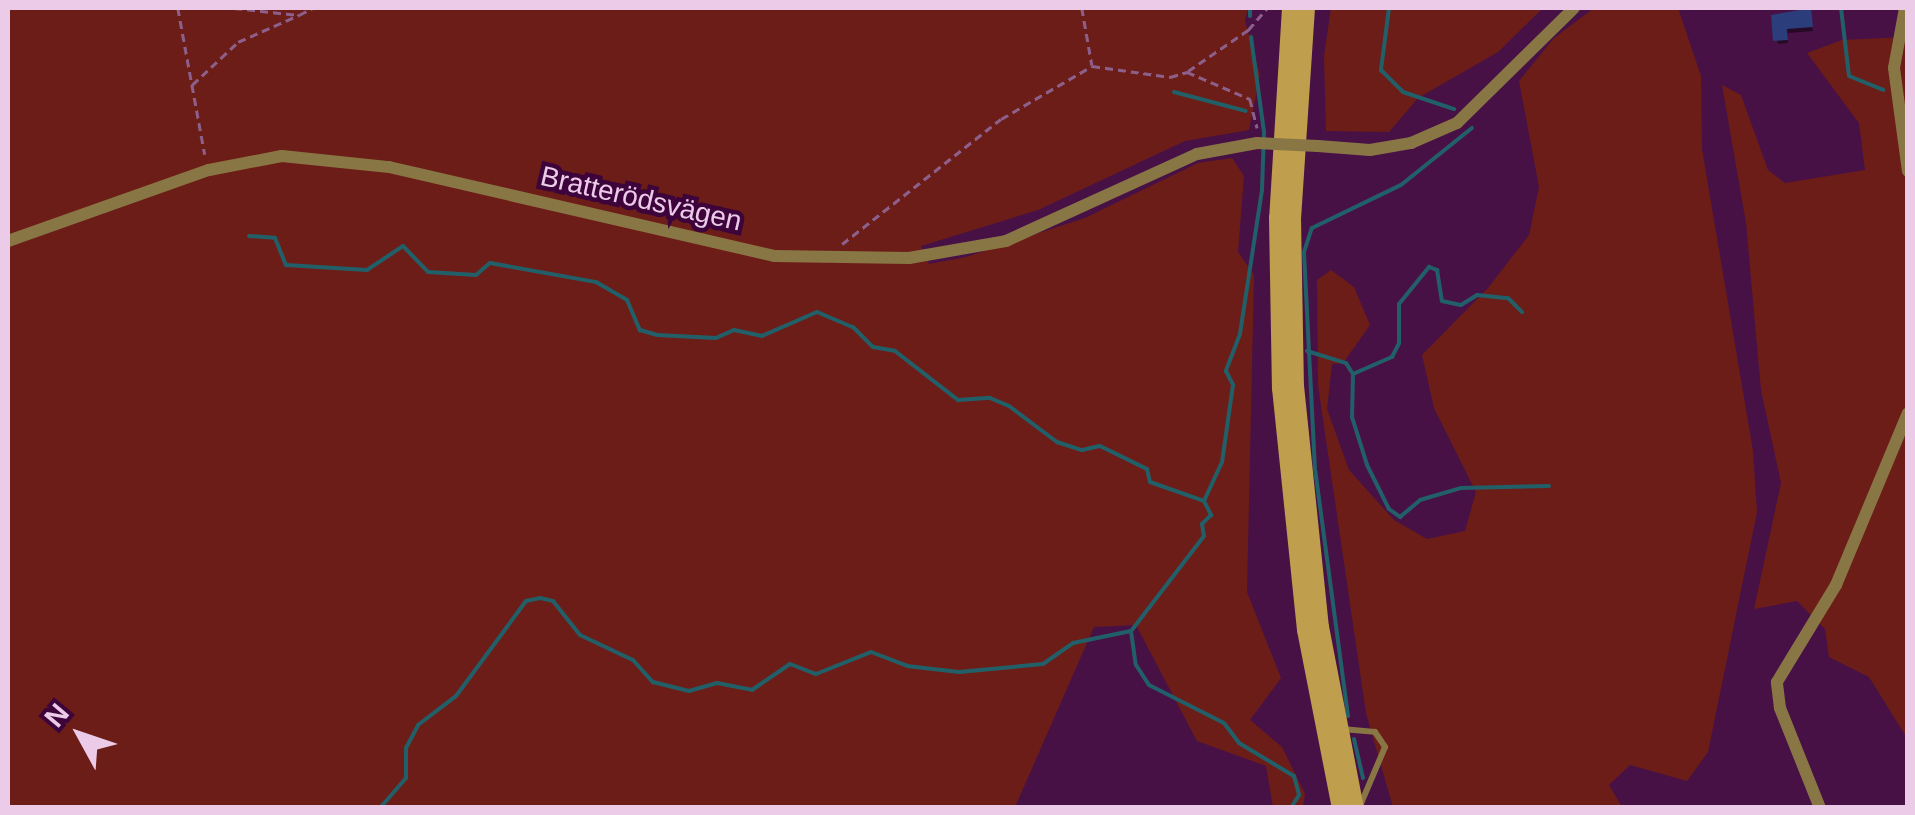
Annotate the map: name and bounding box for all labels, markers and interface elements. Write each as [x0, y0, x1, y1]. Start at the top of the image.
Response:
street label: Bratterödsvägen [537, 160, 745, 238]
north arrow [30, 685, 130, 785]
text: N [38, 698, 75, 733]

